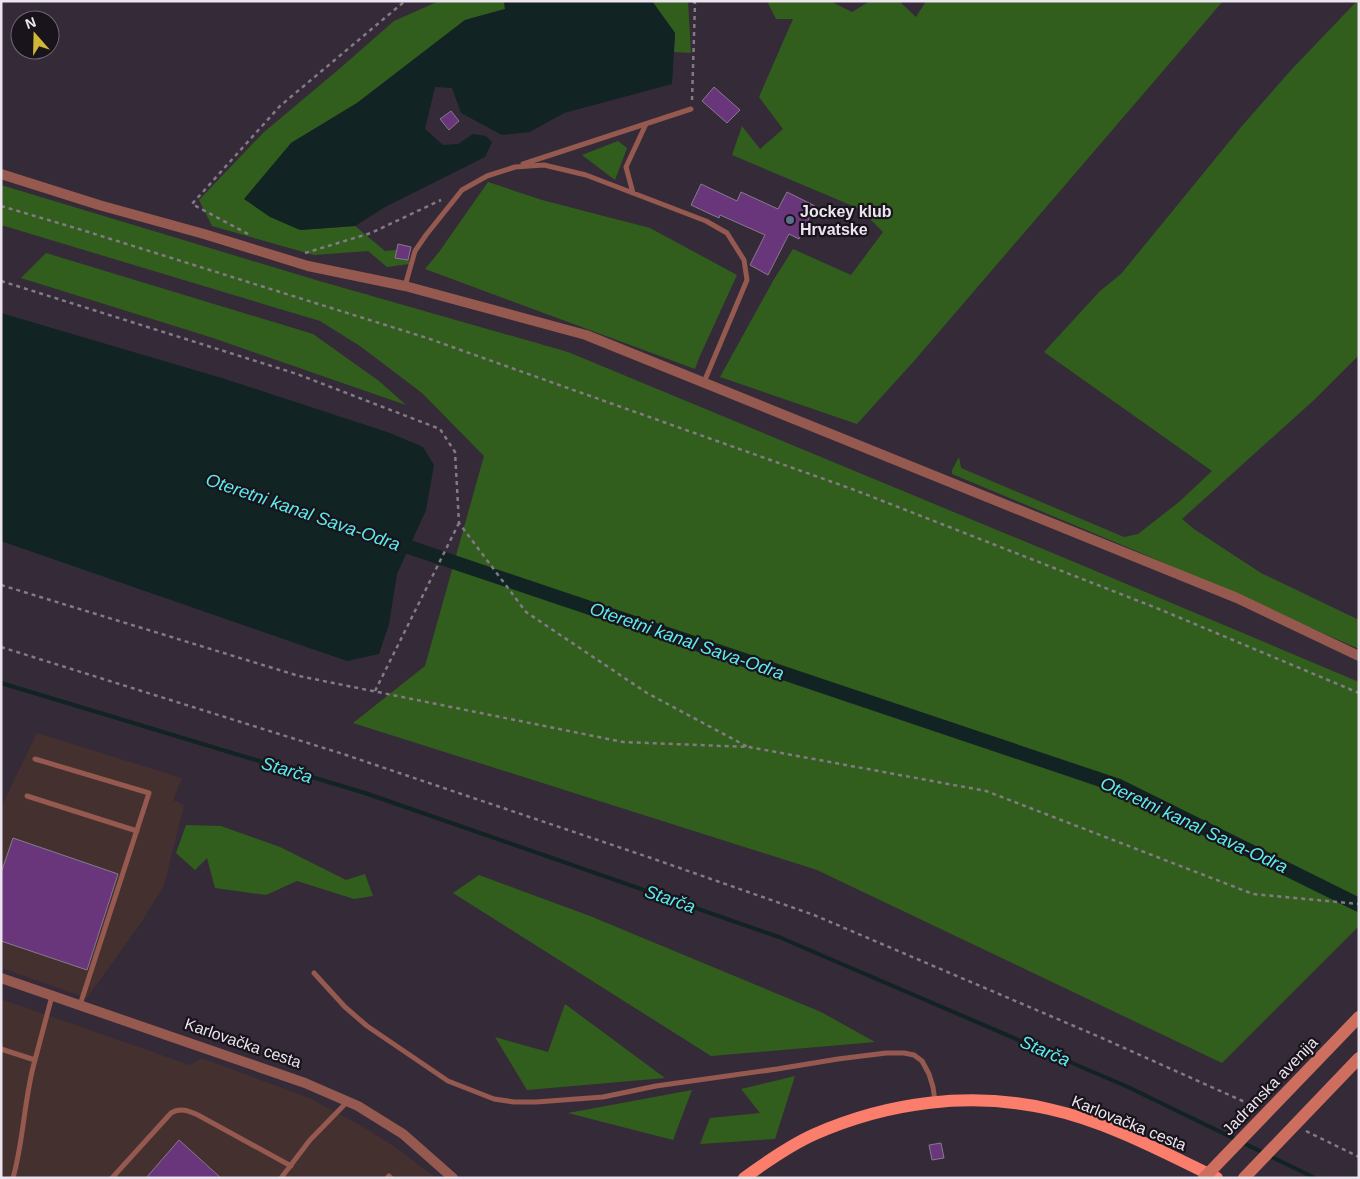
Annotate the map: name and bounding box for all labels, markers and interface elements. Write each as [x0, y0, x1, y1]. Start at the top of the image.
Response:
north arrow [10, 10, 60, 60]
text: N [23, 14, 38, 32]
place label: Jockey klub Hrvatske [800, 203, 892, 238]
marker: Jockey klub Hrvatske [784, 214, 796, 226]
water label: Oteretni kanal Sava-Odra [203, 469, 403, 555]
water label: Oteretni kanal Sava-Odra [587, 598, 787, 684]
water label: Starča [259, 753, 315, 787]
water label: Oteretni kanal Sava-Odra [1097, 773, 1291, 877]
water label: Starča [642, 881, 698, 917]
street label: Karlovačka cesta [183, 1015, 303, 1071]
water label: Starča [1017, 1032, 1073, 1070]
street label: Jadranska avenija [1219, 1034, 1321, 1138]
street label: Karlovačka cesta [1069, 1092, 1189, 1154]

